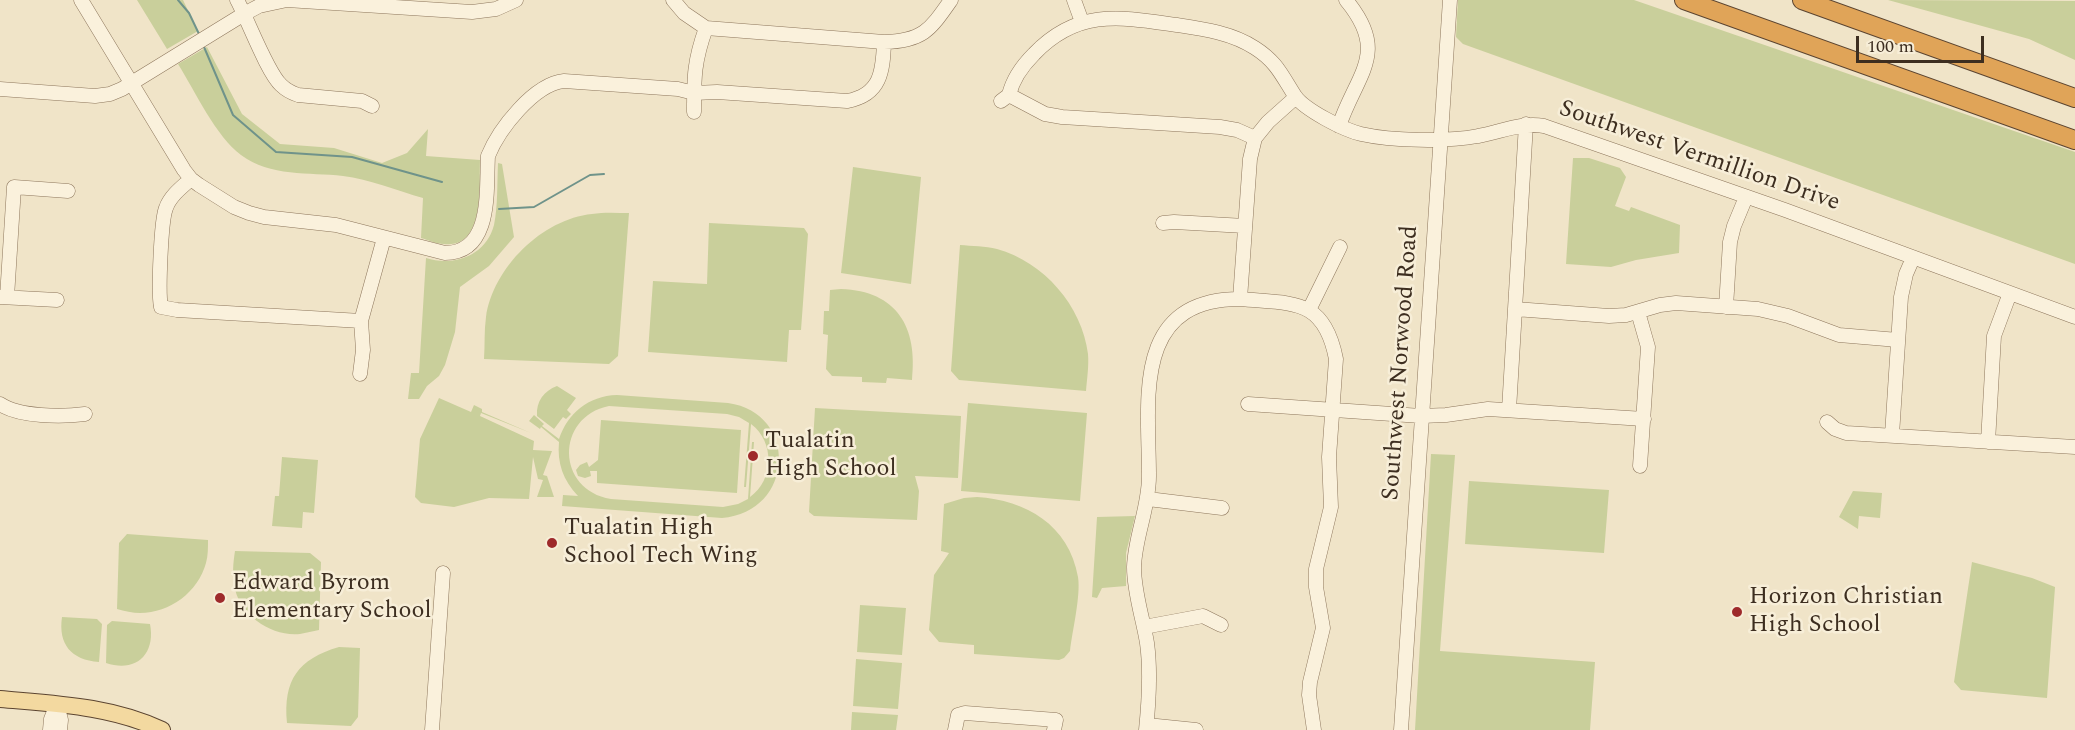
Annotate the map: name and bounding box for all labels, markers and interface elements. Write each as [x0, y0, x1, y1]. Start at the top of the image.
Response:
scale bar [1859, 24, 1986, 62]
text: 100 m [1867, 33, 1914, 60]
street label: Southwest Vermillion Drive [1555, 95, 1843, 219]
street label: Southwest Norwood Road [1378, 225, 1426, 501]
place label: Tualatin High School [765, 428, 897, 484]
marker: Tualatin High School [746, 449, 760, 463]
place label: Tualatin High School Tech Wing [564, 515, 758, 571]
marker: Tualatin High School Tech Wing [545, 536, 559, 550]
place label: Edward Byrom Elementary School [232, 570, 432, 626]
place label: Horizon Christian High School [1749, 584, 1943, 640]
marker: Edward Byrom Elementary School [213, 591, 227, 605]
marker: Horizon Christian High School [1730, 605, 1744, 619]

